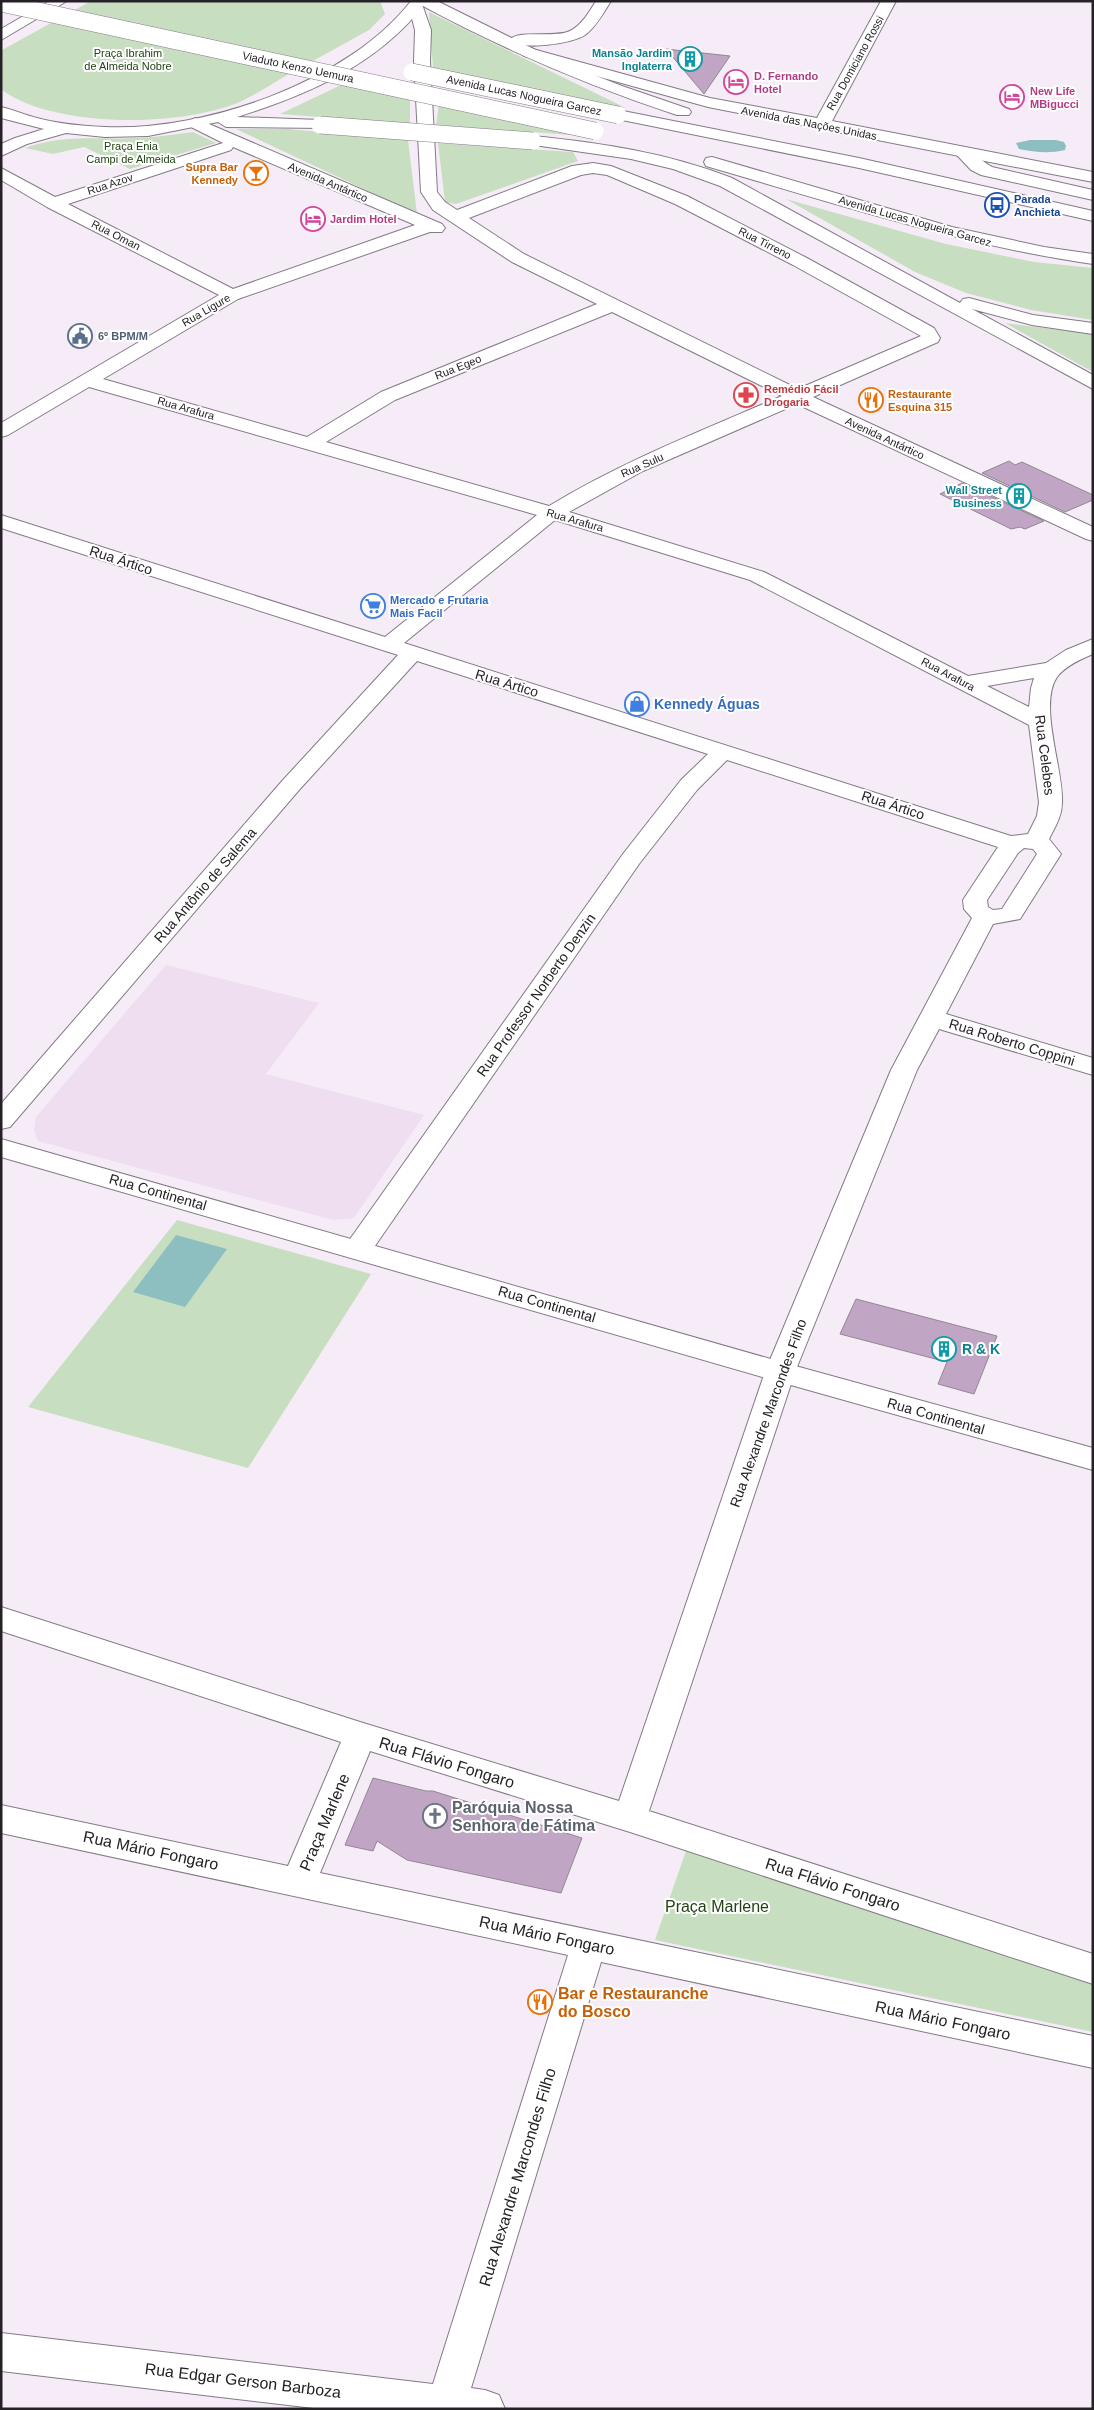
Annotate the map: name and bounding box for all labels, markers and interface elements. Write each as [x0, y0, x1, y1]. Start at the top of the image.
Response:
street label: Rua Domiciano Rossi [824, 14, 886, 112]
building icon: Mansão Jardim Inglaterra [677, 46, 703, 72]
park label: Praça Ibrahim de Almeida Nobre [84, 47, 172, 72]
place label: Mansão Jardim Inglaterra [592, 47, 673, 72]
street label: Viaduto Kenzo Uemura [241, 49, 356, 85]
hotel icon: D. Fernando Hotel [723, 69, 749, 95]
place label: D. Fernando Hotel [754, 70, 818, 95]
street label: Avenida Lucas Nogueira Garcez [445, 73, 603, 117]
hotel icon: New Life MBigucci [999, 84, 1025, 110]
place label: New Life MBigucci [1030, 85, 1079, 110]
street label: Avenida das Nações Unidas [740, 104, 878, 142]
park label: Praça Enia Campi de Almeida [86, 140, 177, 165]
bar icon: Supra Bar Kennedy [243, 160, 269, 186]
street label: Avenida Antártico [286, 160, 370, 204]
place label: Supra Bar Kennedy [185, 161, 239, 186]
street label: Rua Azov [86, 171, 135, 197]
bus stop icon: Parada Anchieta [984, 192, 1010, 218]
street label: Avenida Lucas Nogueira Garcez [837, 193, 993, 249]
place label: Parada Anchieta [1014, 193, 1061, 218]
hotel icon: Jardim Hotel [300, 206, 326, 232]
place label: Jardim Hotel [330, 213, 397, 225]
street label: Rua Oman [90, 218, 142, 252]
street label: Rua Tirreno [737, 225, 793, 261]
street label: Rua Ligure [180, 291, 232, 329]
public building icon: 6º BPM/M [67, 323, 93, 349]
place label: 6º BPM/M [98, 330, 148, 342]
street label: Rua Egeo [433, 352, 483, 382]
pharmacy icon: Remédio Fácil Drogaria [733, 382, 759, 408]
place label: Remédio Fácil Drogaria [764, 383, 839, 408]
restaurant icon: Restaurante Esquina 315 [858, 387, 884, 413]
place label: Restaurante Esquina 315 [888, 388, 952, 413]
street label: Rua Arafura [156, 394, 217, 422]
street label: Avenida Antártico [844, 415, 926, 461]
street label: Rua Sulu [619, 450, 665, 480]
building icon: Wall Street Business [1006, 483, 1032, 509]
place label: Wall Street Business [946, 484, 1002, 509]
street label: Rua Arafura [545, 506, 606, 534]
street label: Rua Ártico [87, 542, 155, 578]
supermarket icon: Mercado e Frutaria Mais Facil [360, 593, 386, 619]
place label: Mercado e Frutaria Mais Facil [390, 594, 489, 619]
street label: Rua Arafura [919, 655, 978, 693]
street label: Rua Ártico [473, 666, 541, 700]
shop icon: Kennedy Águas [624, 691, 650, 717]
place label: Kennedy Águas [654, 696, 760, 712]
street label: Rua Celebes [1032, 714, 1058, 796]
street label: Rua Ártico [859, 787, 927, 823]
street label: Rua Antônio de Salema [151, 824, 259, 946]
street label: Rua Professor Norberto Denzin [473, 910, 599, 1080]
street label: Rua Roberto Coppini [947, 1015, 1077, 1069]
street label: Rua Continental [108, 1170, 208, 1214]
street label: Rua Continental [497, 1282, 597, 1326]
street label: Rua Alexandre Marcondes Filho [726, 1316, 810, 1509]
building icon: R & K [931, 1336, 957, 1362]
place label: R & K [962, 1341, 1000, 1357]
street label: Rua Continental [886, 1394, 986, 1438]
street label: Rua Flávio Fongaro [377, 1734, 517, 1791]
street label: Praça Marlene [296, 1771, 353, 1873]
place label: Paróquia Nossa Senhora de Fátima [452, 1799, 595, 1834]
church icon: Paróquia Nossa Senhora de Fátima [422, 1803, 448, 1829]
street label: Rua Mário Fongaro [82, 1828, 220, 1873]
street label: Rua Flávio Fongaro [763, 1855, 902, 1914]
park label: Praça Marlene [665, 1898, 769, 1915]
street label: Rua Mário Fongaro [478, 1913, 616, 1958]
place label: Bar e Restauranche do Bosco [558, 1985, 708, 2020]
restaurant icon: Bar e Restauranche do Bosco [527, 1989, 553, 2015]
street label: Rua Mário Fongaro [874, 1998, 1012, 2043]
street label: Rua Alexandre Marcondes Filho [476, 2066, 559, 2289]
street label: Rua Edgar Gerson Barboza [144, 2360, 342, 2401]

